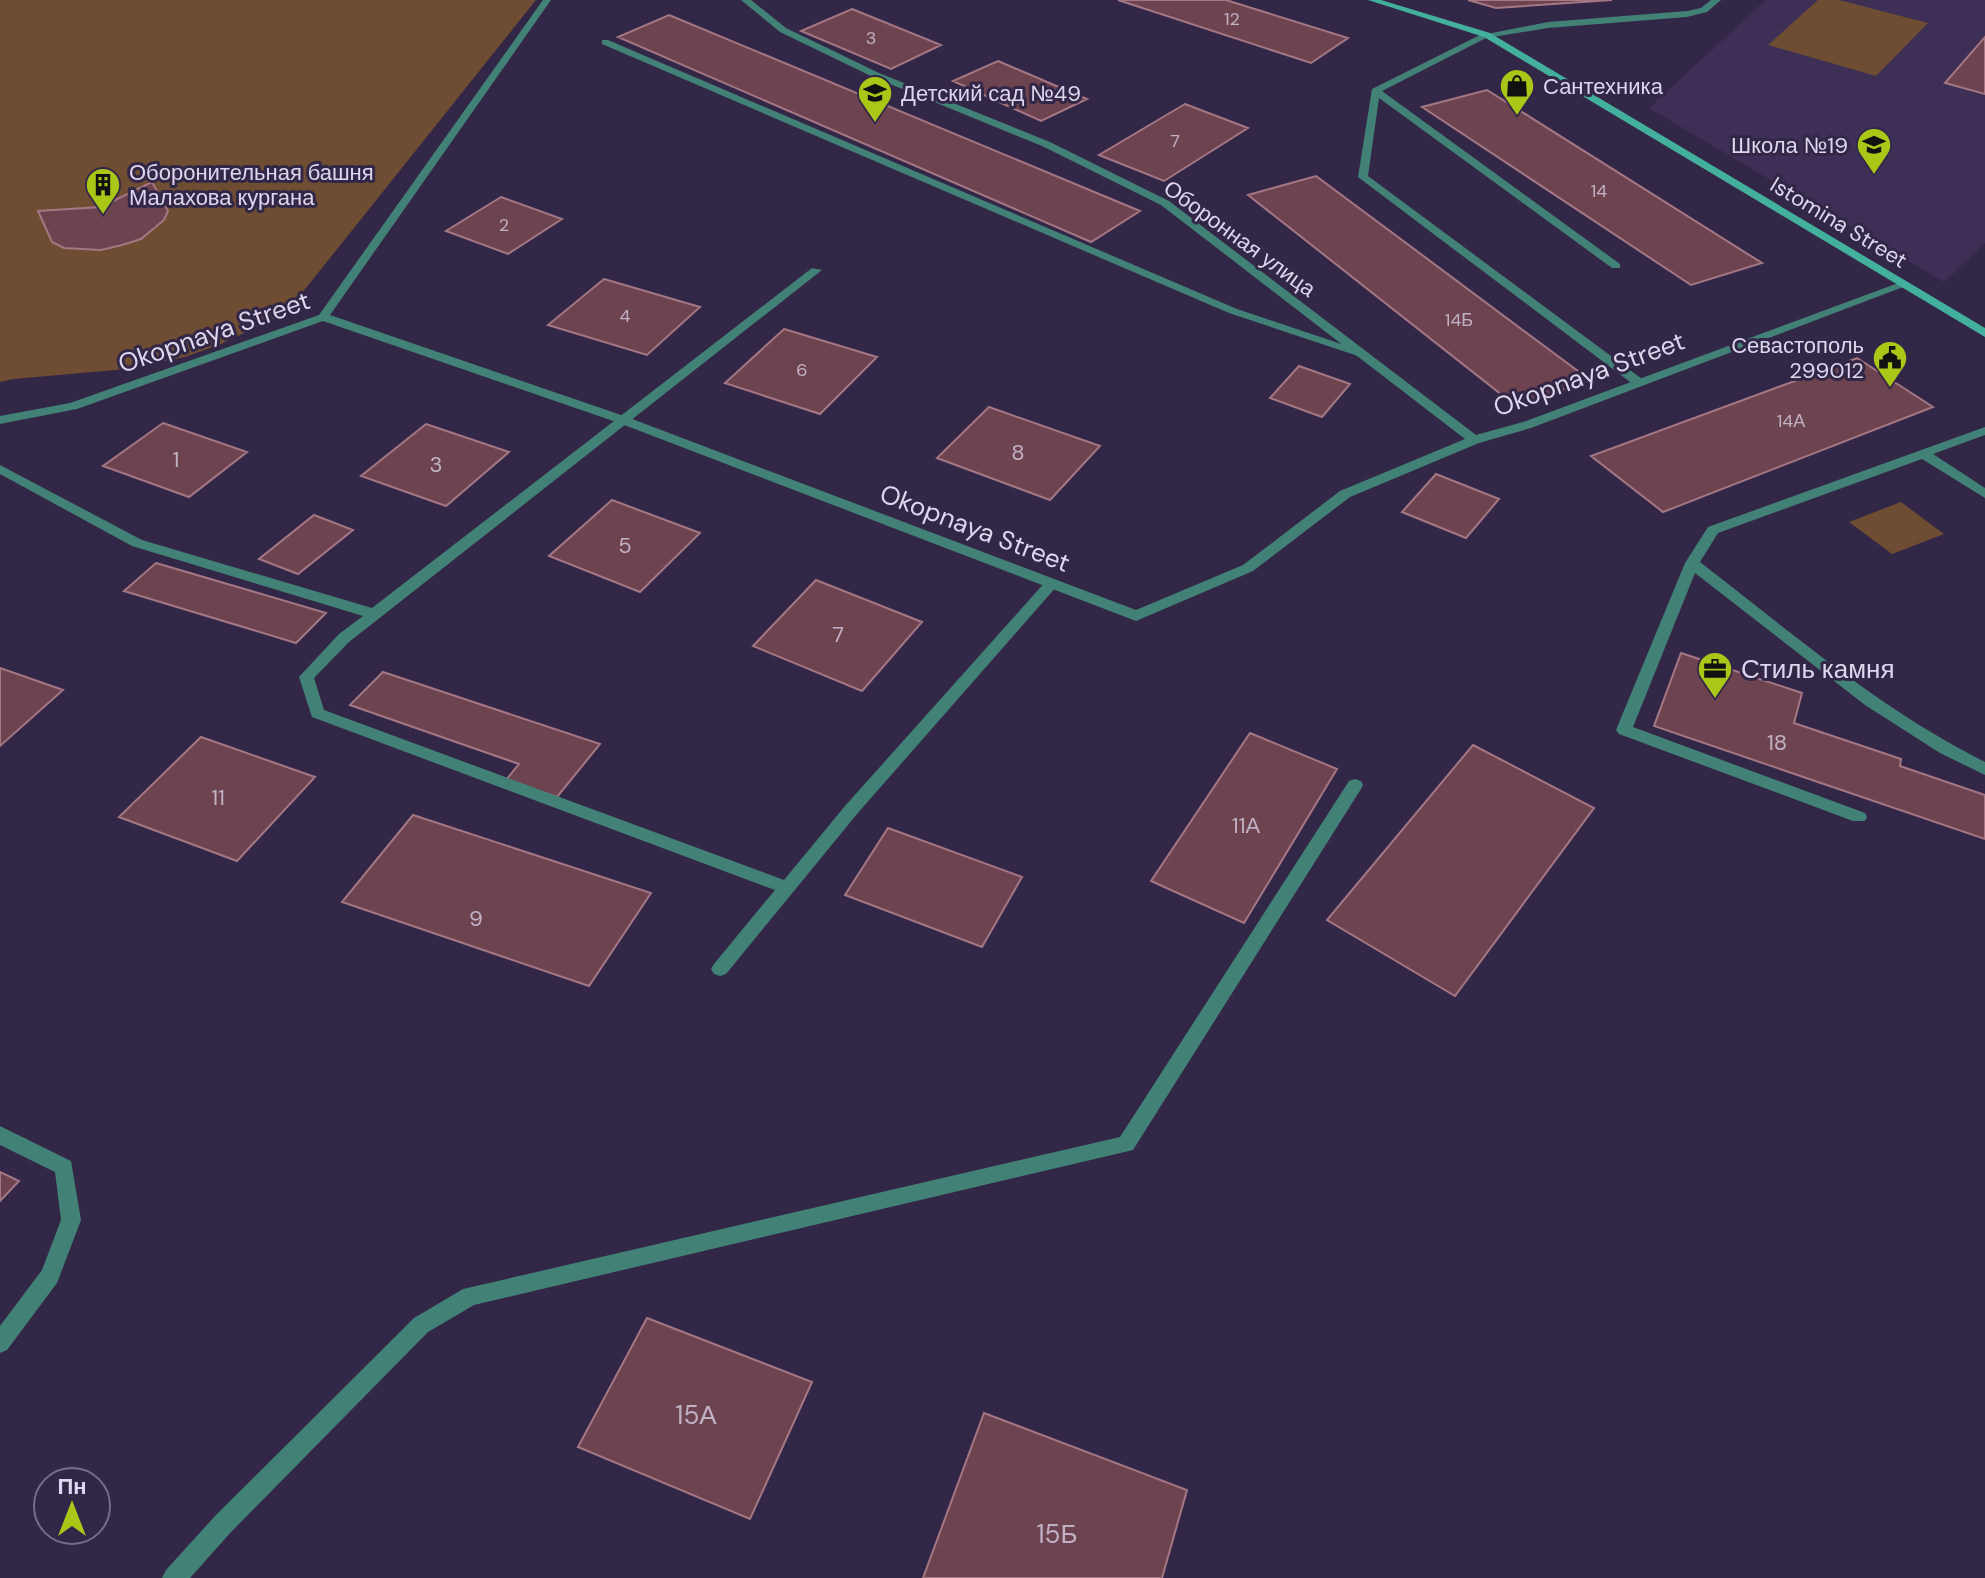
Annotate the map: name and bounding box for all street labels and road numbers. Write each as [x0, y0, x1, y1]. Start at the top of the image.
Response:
street label: Istomina Street [1765, 170, 1913, 275]
street label: Оборонная улица [1158, 173, 1322, 304]
street label: Okopnaya Street [113, 283, 315, 381]
street label: Okopnaya Street [1489, 324, 1689, 424]
street label: Okopnaya Street [875, 476, 1075, 580]

